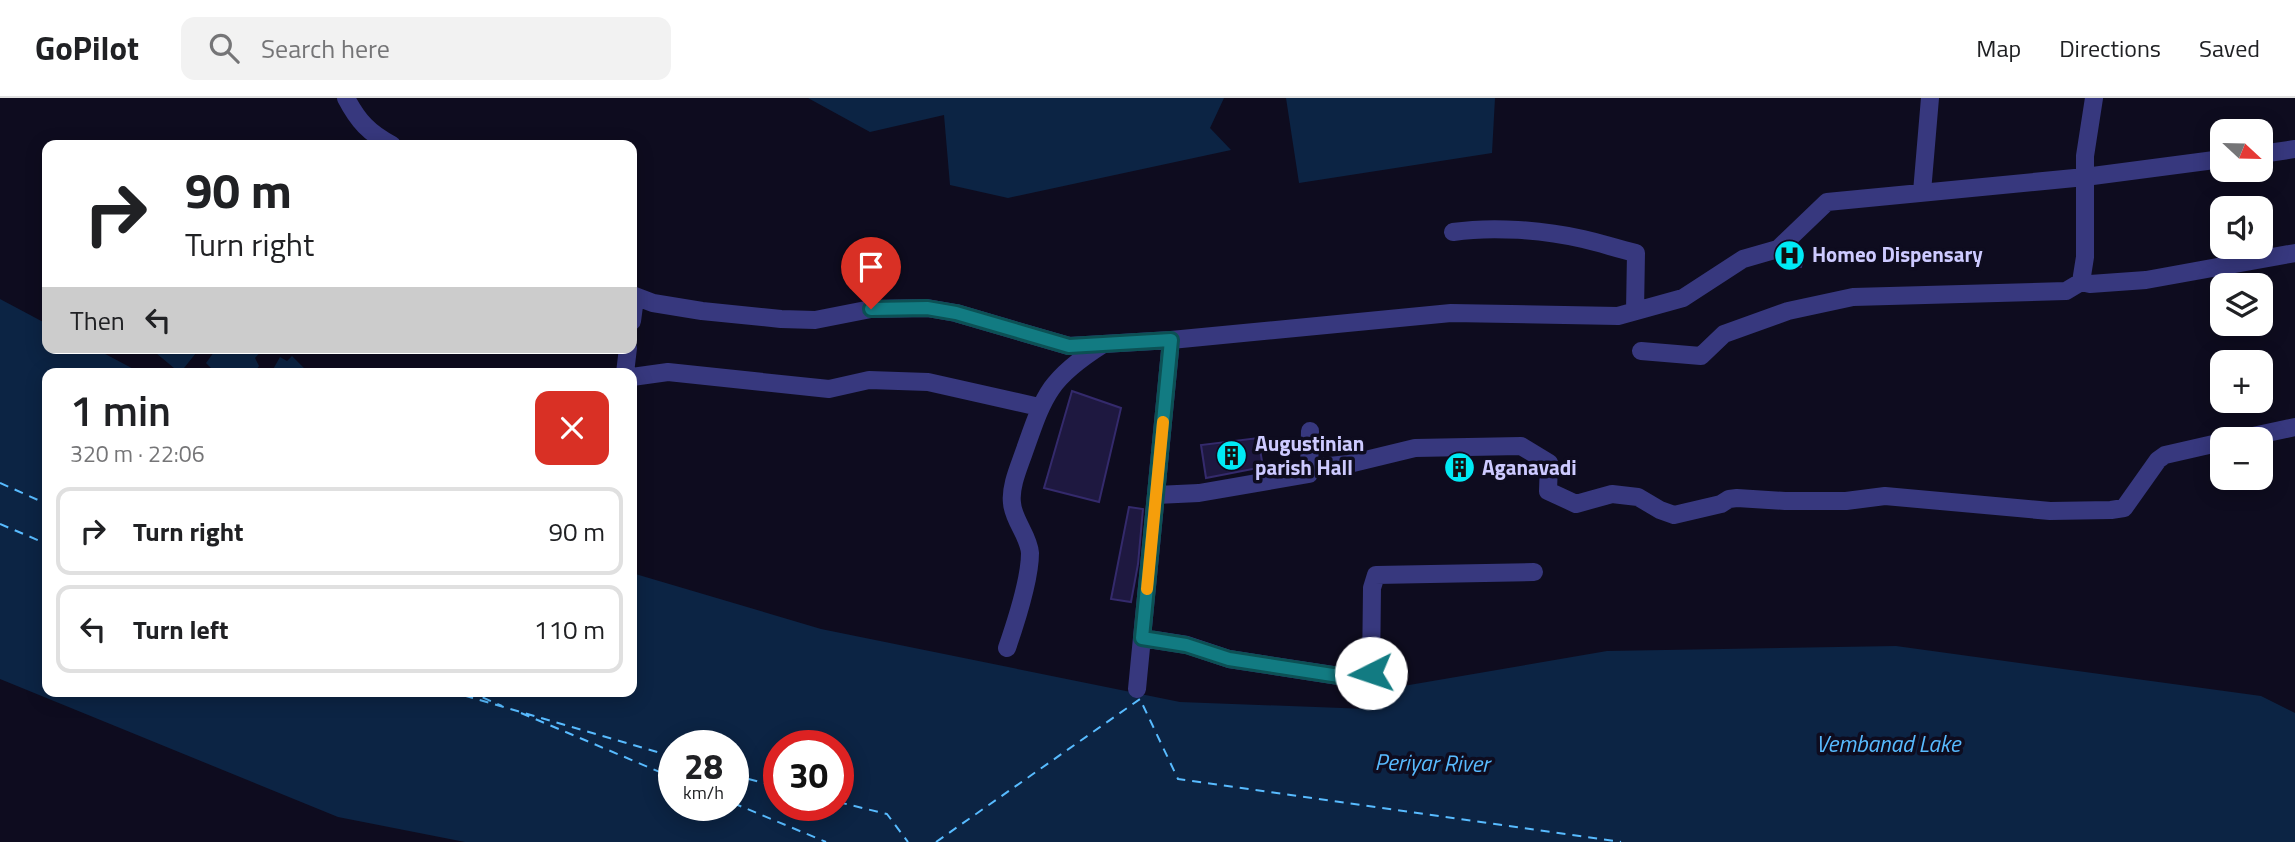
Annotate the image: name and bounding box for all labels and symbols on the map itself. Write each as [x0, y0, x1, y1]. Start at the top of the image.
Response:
north arrow [2210, 119, 2273, 182]
pin [841, 237, 901, 309]
hospital icon: Homeo Dispensary [1772, 238, 1806, 272]
place label: Homeo Dispensary [1812, 238, 1983, 270]
place label: Augustinian parish Hall [1255, 427, 1364, 483]
building icon: Augustinian parish Hall [1215, 439, 1249, 473]
building icon: Aganavadi [1442, 451, 1476, 485]
place label: Aganavadi [1482, 451, 1577, 483]
position arrow [1334, 636, 1408, 710]
water label: Vembanad Lake [1816, 726, 1962, 761]
speed limit sign: 30 [763, 730, 854, 821]
water label: Periyar River [1374, 744, 1492, 781]

